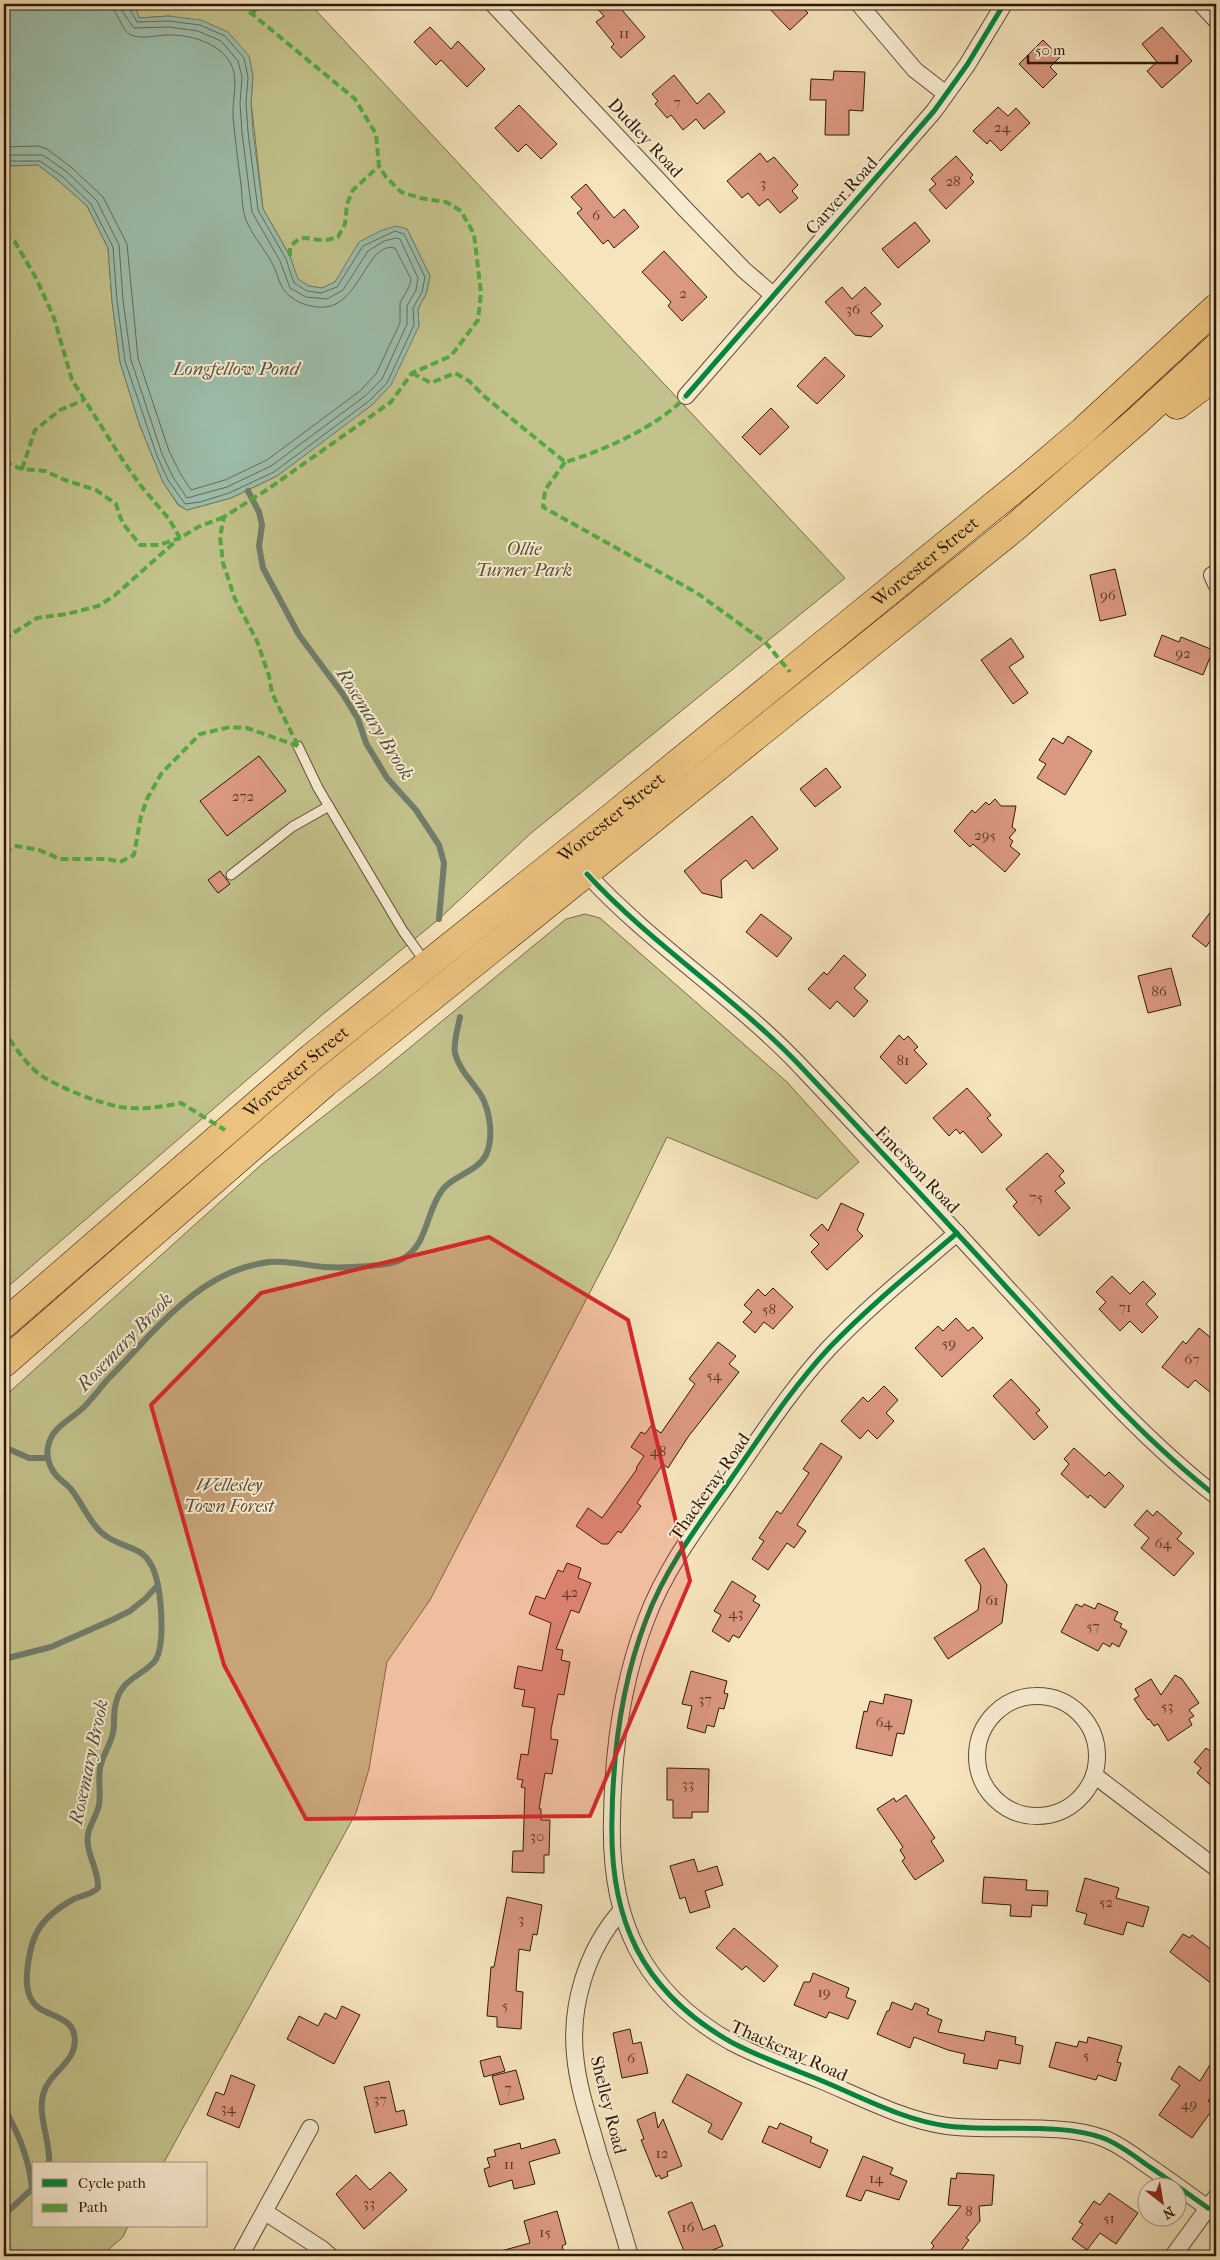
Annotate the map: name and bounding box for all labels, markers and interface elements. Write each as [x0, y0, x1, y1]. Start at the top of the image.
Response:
house number: 11 [619, 24, 629, 42]
scale bar [1028, 32, 1176, 64]
text: 50 m [1035, 41, 1066, 59]
house number: 7 [673, 93, 681, 111]
street label: Dudley Road [603, 94, 687, 182]
house number: 24 [994, 118, 1011, 136]
street label: Carver Road [802, 153, 882, 239]
house number: 28 [945, 172, 961, 190]
house number: 3 [760, 174, 766, 192]
house number: 6 [592, 206, 601, 224]
house number: 2 [679, 284, 687, 302]
house number: 36 [846, 300, 861, 318]
water label: Longfellow Pond [171, 358, 302, 380]
street label: Worcester Street [867, 512, 983, 612]
park label: Ollie Turner Park [476, 539, 572, 581]
house number: 96 [1100, 586, 1117, 604]
house number: 92 [1175, 644, 1191, 662]
water label: Rosemary Brook [331, 662, 418, 784]
street label: Worcester Street [553, 768, 669, 867]
house number: 272 [232, 787, 255, 805]
house number: 295 [974, 826, 996, 844]
house number: 86 [1151, 982, 1168, 1000]
street label: Worcester Street [239, 1021, 353, 1123]
house number: 81 [897, 1051, 909, 1069]
street label: Emerson Road [870, 1122, 964, 1218]
house number: 75 [1029, 1188, 1043, 1206]
water label: Rosemary Brook [71, 1288, 177, 1397]
house number: 71 [1119, 1298, 1131, 1316]
house number: 58 [762, 1300, 776, 1318]
house number: 59 [942, 1334, 956, 1352]
house number: 67 [1184, 1350, 1200, 1368]
house number: 54 [706, 1366, 723, 1384]
street label: Thackeray Road [665, 1429, 755, 1545]
house number: 48 [650, 1442, 666, 1460]
park label: Wellesley Town Forest [184, 1475, 276, 1517]
house number: 64 [1155, 1534, 1173, 1552]
house number: 42 [562, 1583, 579, 1601]
house number: 61 [985, 1591, 999, 1609]
house number: 43 [728, 1604, 744, 1622]
house number: 57 [1086, 1617, 1100, 1635]
house number: 37 [698, 1690, 712, 1708]
water label: Rosemary Brook [65, 1697, 113, 1829]
house number: 53 [1161, 1697, 1173, 1715]
house number: 64 [876, 1713, 894, 1731]
house number: 33 [682, 1775, 694, 1793]
house number: 30 [530, 1827, 544, 1845]
house number: 52 [1099, 1893, 1113, 1911]
house number: 3 [518, 1910, 524, 1928]
house number: 19 [817, 1983, 831, 2001]
house number: 5 [502, 1996, 508, 2014]
street label: Thackeray Road [727, 2016, 851, 2086]
house number: 5 [1083, 2046, 1089, 2064]
house number: 6 [627, 2049, 636, 2067]
street label: Shelley Road [586, 2054, 630, 2156]
house number: 7 [504, 2079, 512, 2097]
house number: 37 [373, 2090, 387, 2108]
house number: 49 [1181, 2095, 1197, 2113]
house number: 34 [220, 2099, 237, 2117]
house number: 12 [655, 2144, 669, 2162]
house number: 11 [504, 2155, 514, 2173]
legend [32, 2162, 208, 2228]
house number: 14 [869, 2169, 884, 2187]
text: Cycle path [78, 2174, 146, 2192]
north arrow [1138, 2178, 1188, 2228]
house number: 33 [363, 2194, 375, 2212]
text: Path [78, 2198, 108, 2216]
house number: 8 [965, 2202, 973, 2220]
text: N [1159, 2203, 1177, 2223]
house number: 51 [1103, 2209, 1115, 2227]
house number: 16 [681, 2218, 696, 2236]
house number: 15 [539, 2223, 551, 2241]

